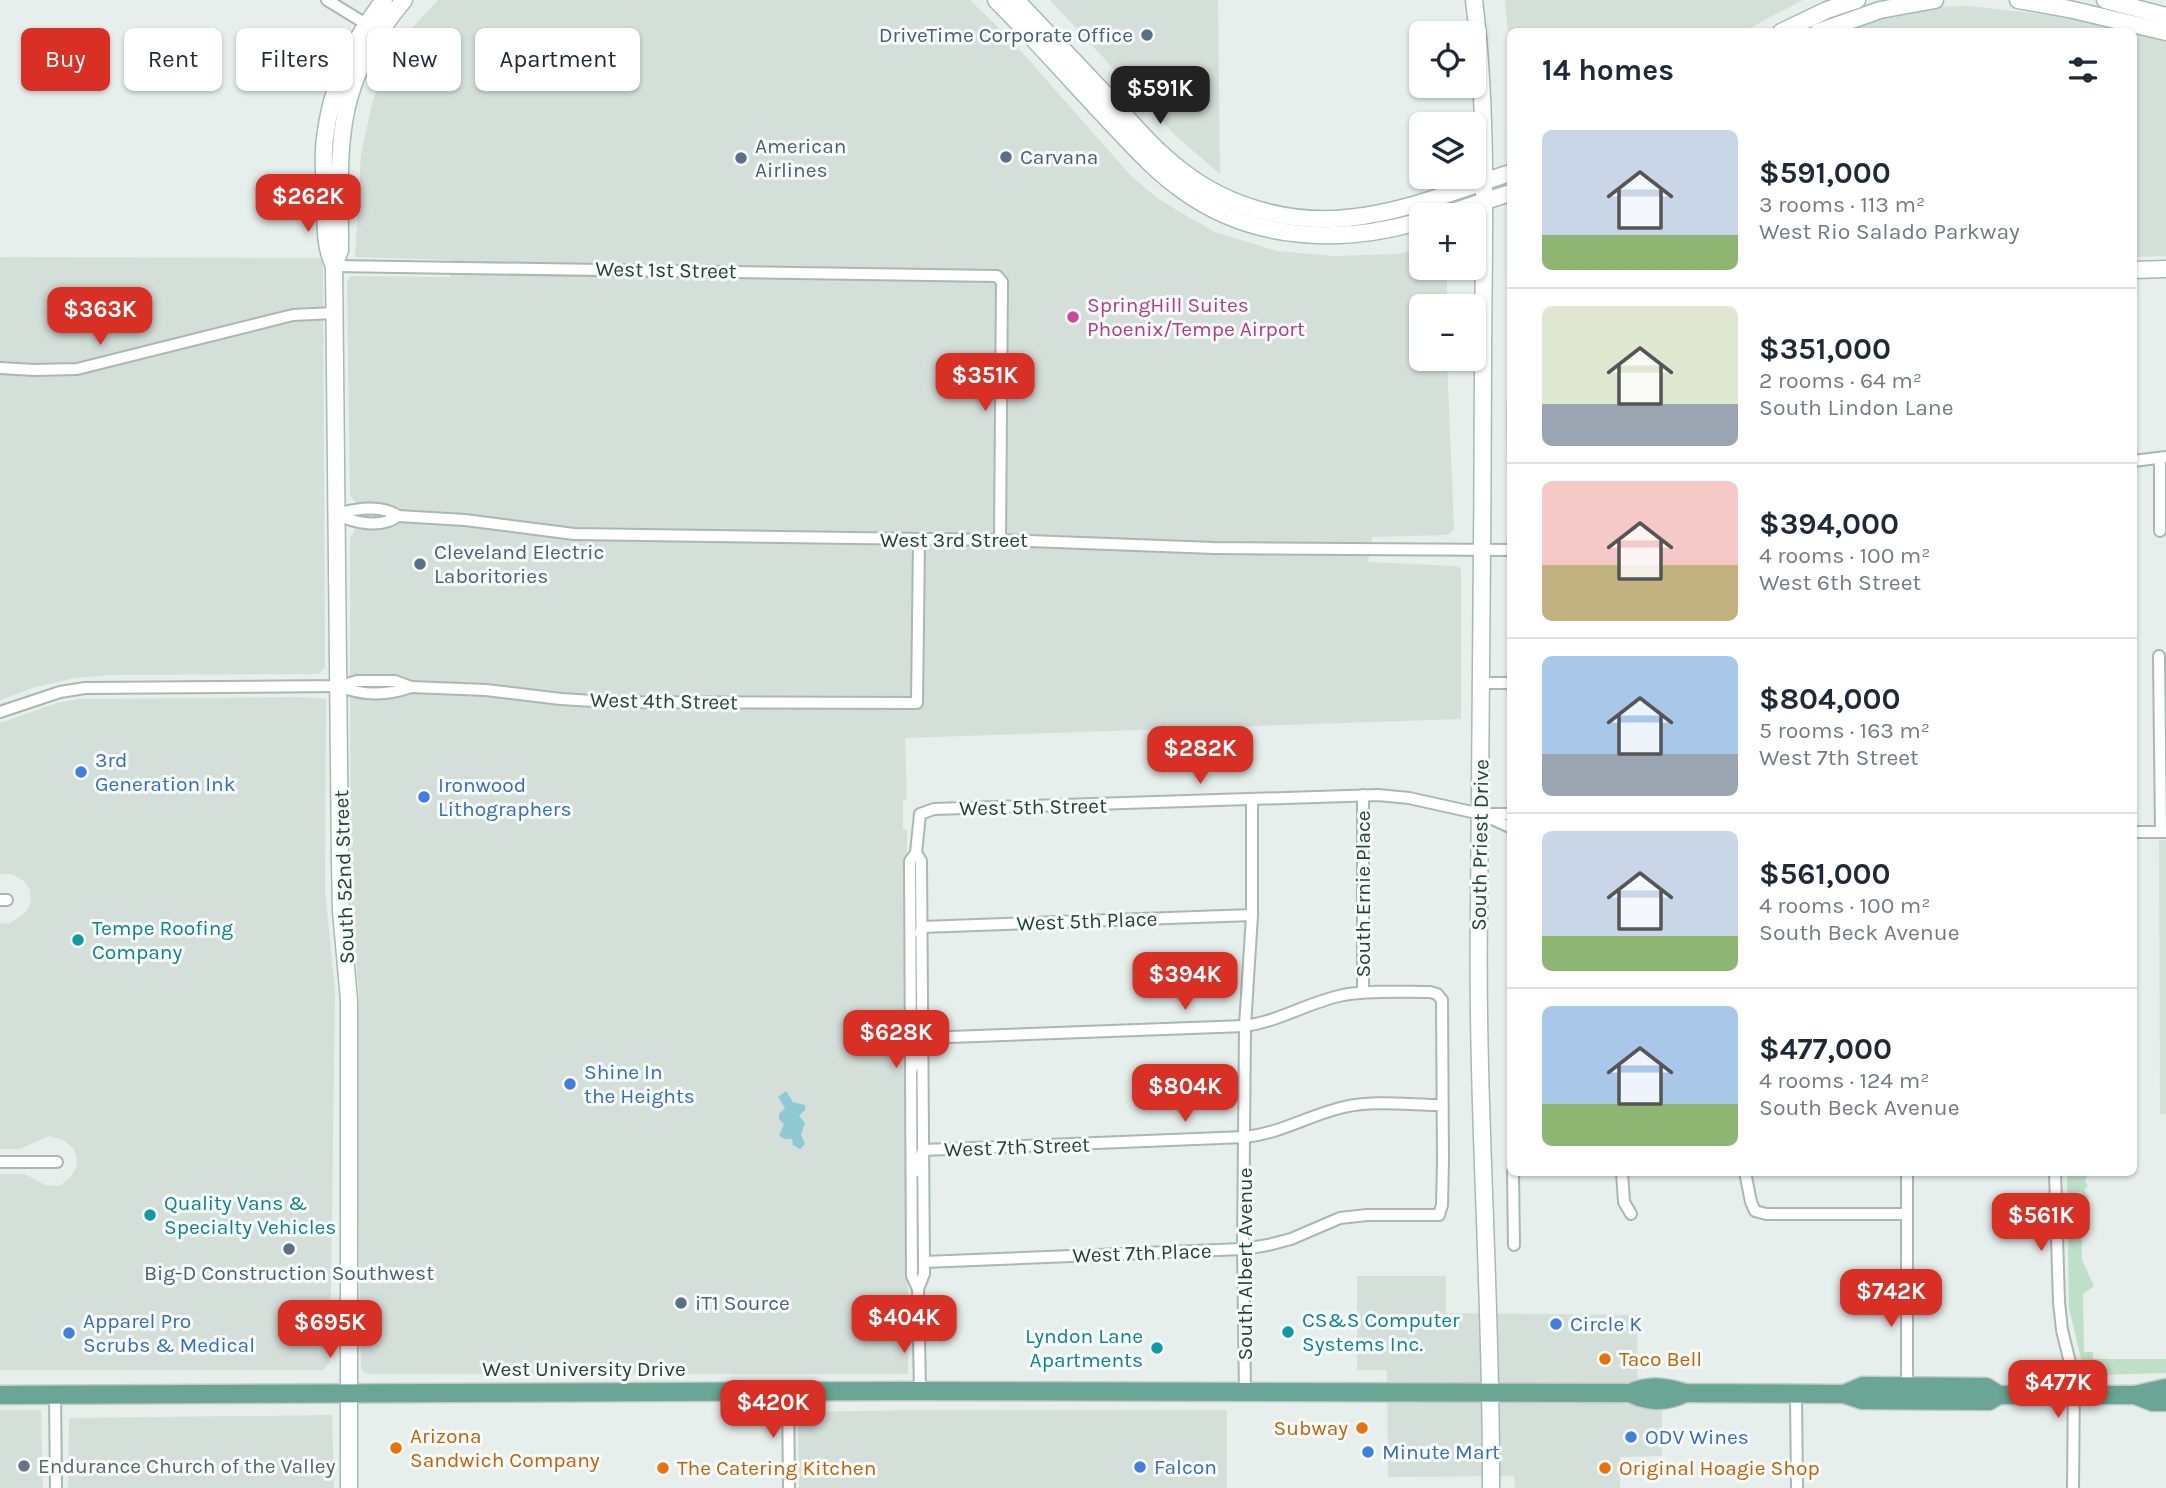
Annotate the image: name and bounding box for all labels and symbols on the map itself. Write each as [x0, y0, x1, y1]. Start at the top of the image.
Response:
place label: DriveTime Corporate Office [879, 23, 1133, 47]
marker: DriveTime Corporate Office [1139, 27, 1155, 43]
pin: $591K [1111, 66, 1209, 126]
place label: American Airlines [755, 134, 846, 182]
place label: Carvana [1020, 145, 1098, 169]
marker: Carvana [998, 149, 1014, 165]
marker: American Airlines [733, 150, 749, 166]
pin: $262K [259, 174, 357, 234]
street label: West 1st Street [595, 257, 737, 283]
pin: $363K [51, 288, 149, 347]
place label: SpringHill Suites Phoenix/Tempe Airport [1087, 293, 1305, 341]
marker: SpringHill Suites Phoenix/Tempe Airport [1065, 309, 1081, 325]
pin: $351K [936, 354, 1034, 413]
street label: West 3rd Street [880, 528, 1028, 552]
place label: Cleveland Electric Laboritories [434, 540, 604, 588]
marker: Cleveland Electric Laboritories [412, 556, 428, 572]
street label: West 4th Street [590, 688, 738, 714]
pin: $282K [1151, 726, 1249, 786]
place label: 3rd Generation Ink [95, 748, 236, 796]
street label: South Priest Drive [1467, 759, 1493, 931]
marker: 3rd Generation Ink [73, 764, 89, 780]
place label: Ironwood Lithographers [438, 773, 572, 821]
street label: South 52nd Street [329, 789, 359, 964]
marker: Ironwood Lithographers [416, 789, 432, 805]
street label: West 5th Street [959, 794, 1107, 820]
street label: South Ernie Place [1351, 810, 1375, 978]
street label: West 5th Place [1016, 907, 1158, 935]
place label: Tempe Roofing Company [92, 916, 233, 964]
marker: Tempe Roofing Company [70, 932, 86, 948]
pin: $394K [1136, 953, 1234, 1012]
pin: $628K [847, 1010, 945, 1070]
place label: Shine In the Heights [584, 1060, 695, 1108]
pin: $804K [1136, 1064, 1234, 1124]
marker: Shine In the Heights [562, 1076, 578, 1092]
street label: West 7th Street [944, 1132, 1090, 1162]
street label: South Albert Avenue [1233, 1167, 1257, 1361]
place label: Quality Vans & Specialty Vehicles [164, 1191, 336, 1239]
pin: $561K [1992, 1194, 2090, 1253]
marker: Quality Vans & Specialty Vehicles [142, 1207, 158, 1223]
street label: West 7th Place [1072, 1239, 1212, 1267]
marker: Big-D Construction Southwest [281, 1241, 297, 1257]
place label: Big-D Construction Southwest [144, 1261, 434, 1285]
pin: $742K [1842, 1270, 1940, 1329]
place label: iT1 Source [695, 1291, 790, 1315]
marker: iT1 Source [673, 1295, 689, 1311]
pin: $404K [855, 1296, 953, 1355]
pin: $695K [281, 1300, 379, 1360]
place label: CS&S Computer Systems Inc. [1302, 1308, 1460, 1356]
place label: Apparel Pro Scrubs & Medical [83, 1309, 255, 1357]
place label: Circle K [1570, 1312, 1642, 1336]
marker: Circle K [1548, 1316, 1564, 1332]
place label: Lyndon Lane Apartments [1025, 1324, 1143, 1372]
marker: CS&S Computer Systems Inc. [1280, 1324, 1296, 1340]
marker: Apparel Pro Scrubs & Medical [61, 1325, 77, 1341]
marker: Lyndon Lane Apartments [1149, 1340, 1165, 1356]
place label: Taco Bell [1619, 1347, 1702, 1371]
marker: Taco Bell [1597, 1351, 1613, 1367]
street label: West University Drive [482, 1357, 686, 1381]
pin: $477K [2009, 1360, 2107, 1420]
pin: $420K [724, 1380, 822, 1440]
place label: Subway [1274, 1416, 1348, 1440]
marker: Subway [1354, 1420, 1370, 1436]
place label: Arizona Sandwich Company [410, 1424, 600, 1472]
place label: ODV Wines [1645, 1425, 1749, 1449]
marker: ODV Wines [1623, 1429, 1639, 1445]
marker: Arizona Sandwich Company [388, 1440, 404, 1456]
place label: Minute Mart [1382, 1440, 1500, 1464]
marker: Minute Mart [1360, 1444, 1376, 1460]
place label: Endurance Church of the Valley [38, 1454, 336, 1478]
place label: Falcon [1154, 1455, 1217, 1479]
place label: The Catering Kitchen [677, 1456, 876, 1480]
place label: Original Hoagie Shop [1619, 1456, 1820, 1480]
marker: Endurance Church of the Valley [16, 1458, 32, 1474]
marker: Falcon [1132, 1459, 1148, 1475]
marker: The Catering Kitchen [655, 1460, 671, 1476]
marker: Original Hoagie Shop [1597, 1460, 1613, 1476]

